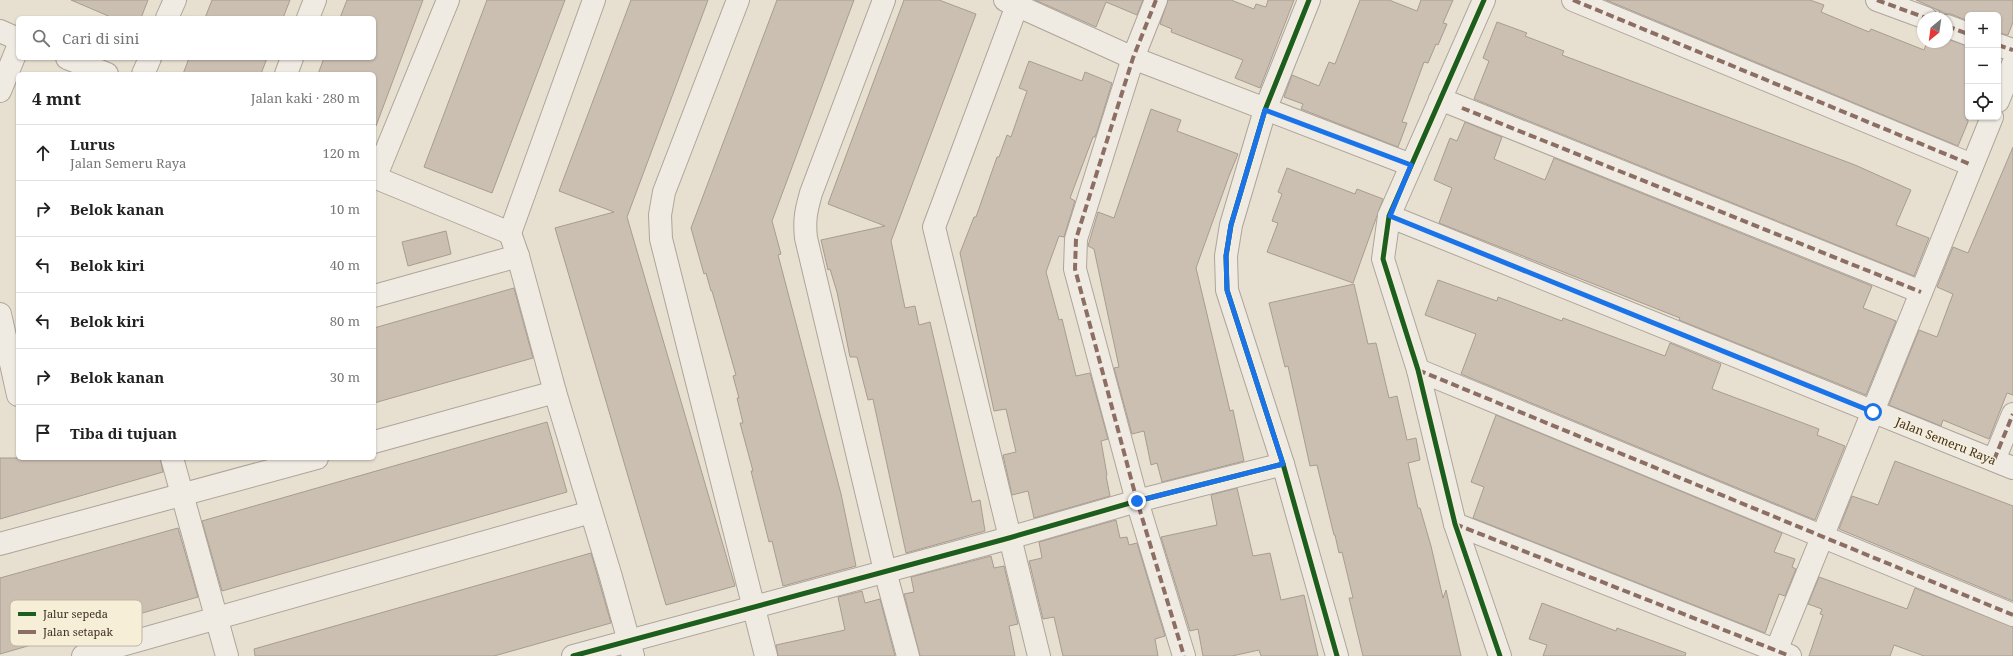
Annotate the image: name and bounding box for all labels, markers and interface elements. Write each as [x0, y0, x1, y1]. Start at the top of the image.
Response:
north arrow [1917, 12, 1953, 48]
map controls [1965, 12, 2001, 120]
button: + [1965, 12, 2001, 48]
search box [16, 16, 376, 60]
icon: search [30, 27, 52, 49]
text: Cari di sini [62, 28, 139, 48]
button: − [1965, 48, 2001, 84]
button: locate [1965, 84, 2001, 120]
text: 4 mnt [32, 87, 81, 110]
text: Jalan kaki · 280 m [251, 89, 360, 107]
text: Lurus [70, 134, 115, 154]
icon: ahead [32, 142, 54, 164]
text: 120 m [323, 144, 360, 162]
text: Jalan Semeru Raya [70, 154, 186, 172]
icon: right [32, 198, 54, 220]
text: Belok kanan [70, 199, 164, 219]
text: 10 m [330, 200, 360, 218]
icon: left [32, 254, 54, 276]
text: Belok kiri [70, 255, 145, 275]
text: 40 m [330, 256, 360, 274]
icon: left [32, 310, 54, 332]
text: Belok kiri [70, 311, 145, 331]
text: 80 m [330, 312, 360, 330]
icon: right [32, 366, 54, 388]
text: Belok kanan [70, 367, 164, 387]
text: 30 m [330, 368, 360, 386]
route start [1864, 403, 1882, 421]
street label: Jalan Semeru Raya [1892, 413, 1999, 469]
icon: arrive [32, 422, 54, 444]
text: Tiba di tujuan [70, 423, 177, 443]
route end [1128, 492, 1146, 510]
legend [10, 600, 142, 646]
text: Jalur sepeda [42, 606, 108, 621]
text: Jalan setapak [42, 624, 114, 639]

